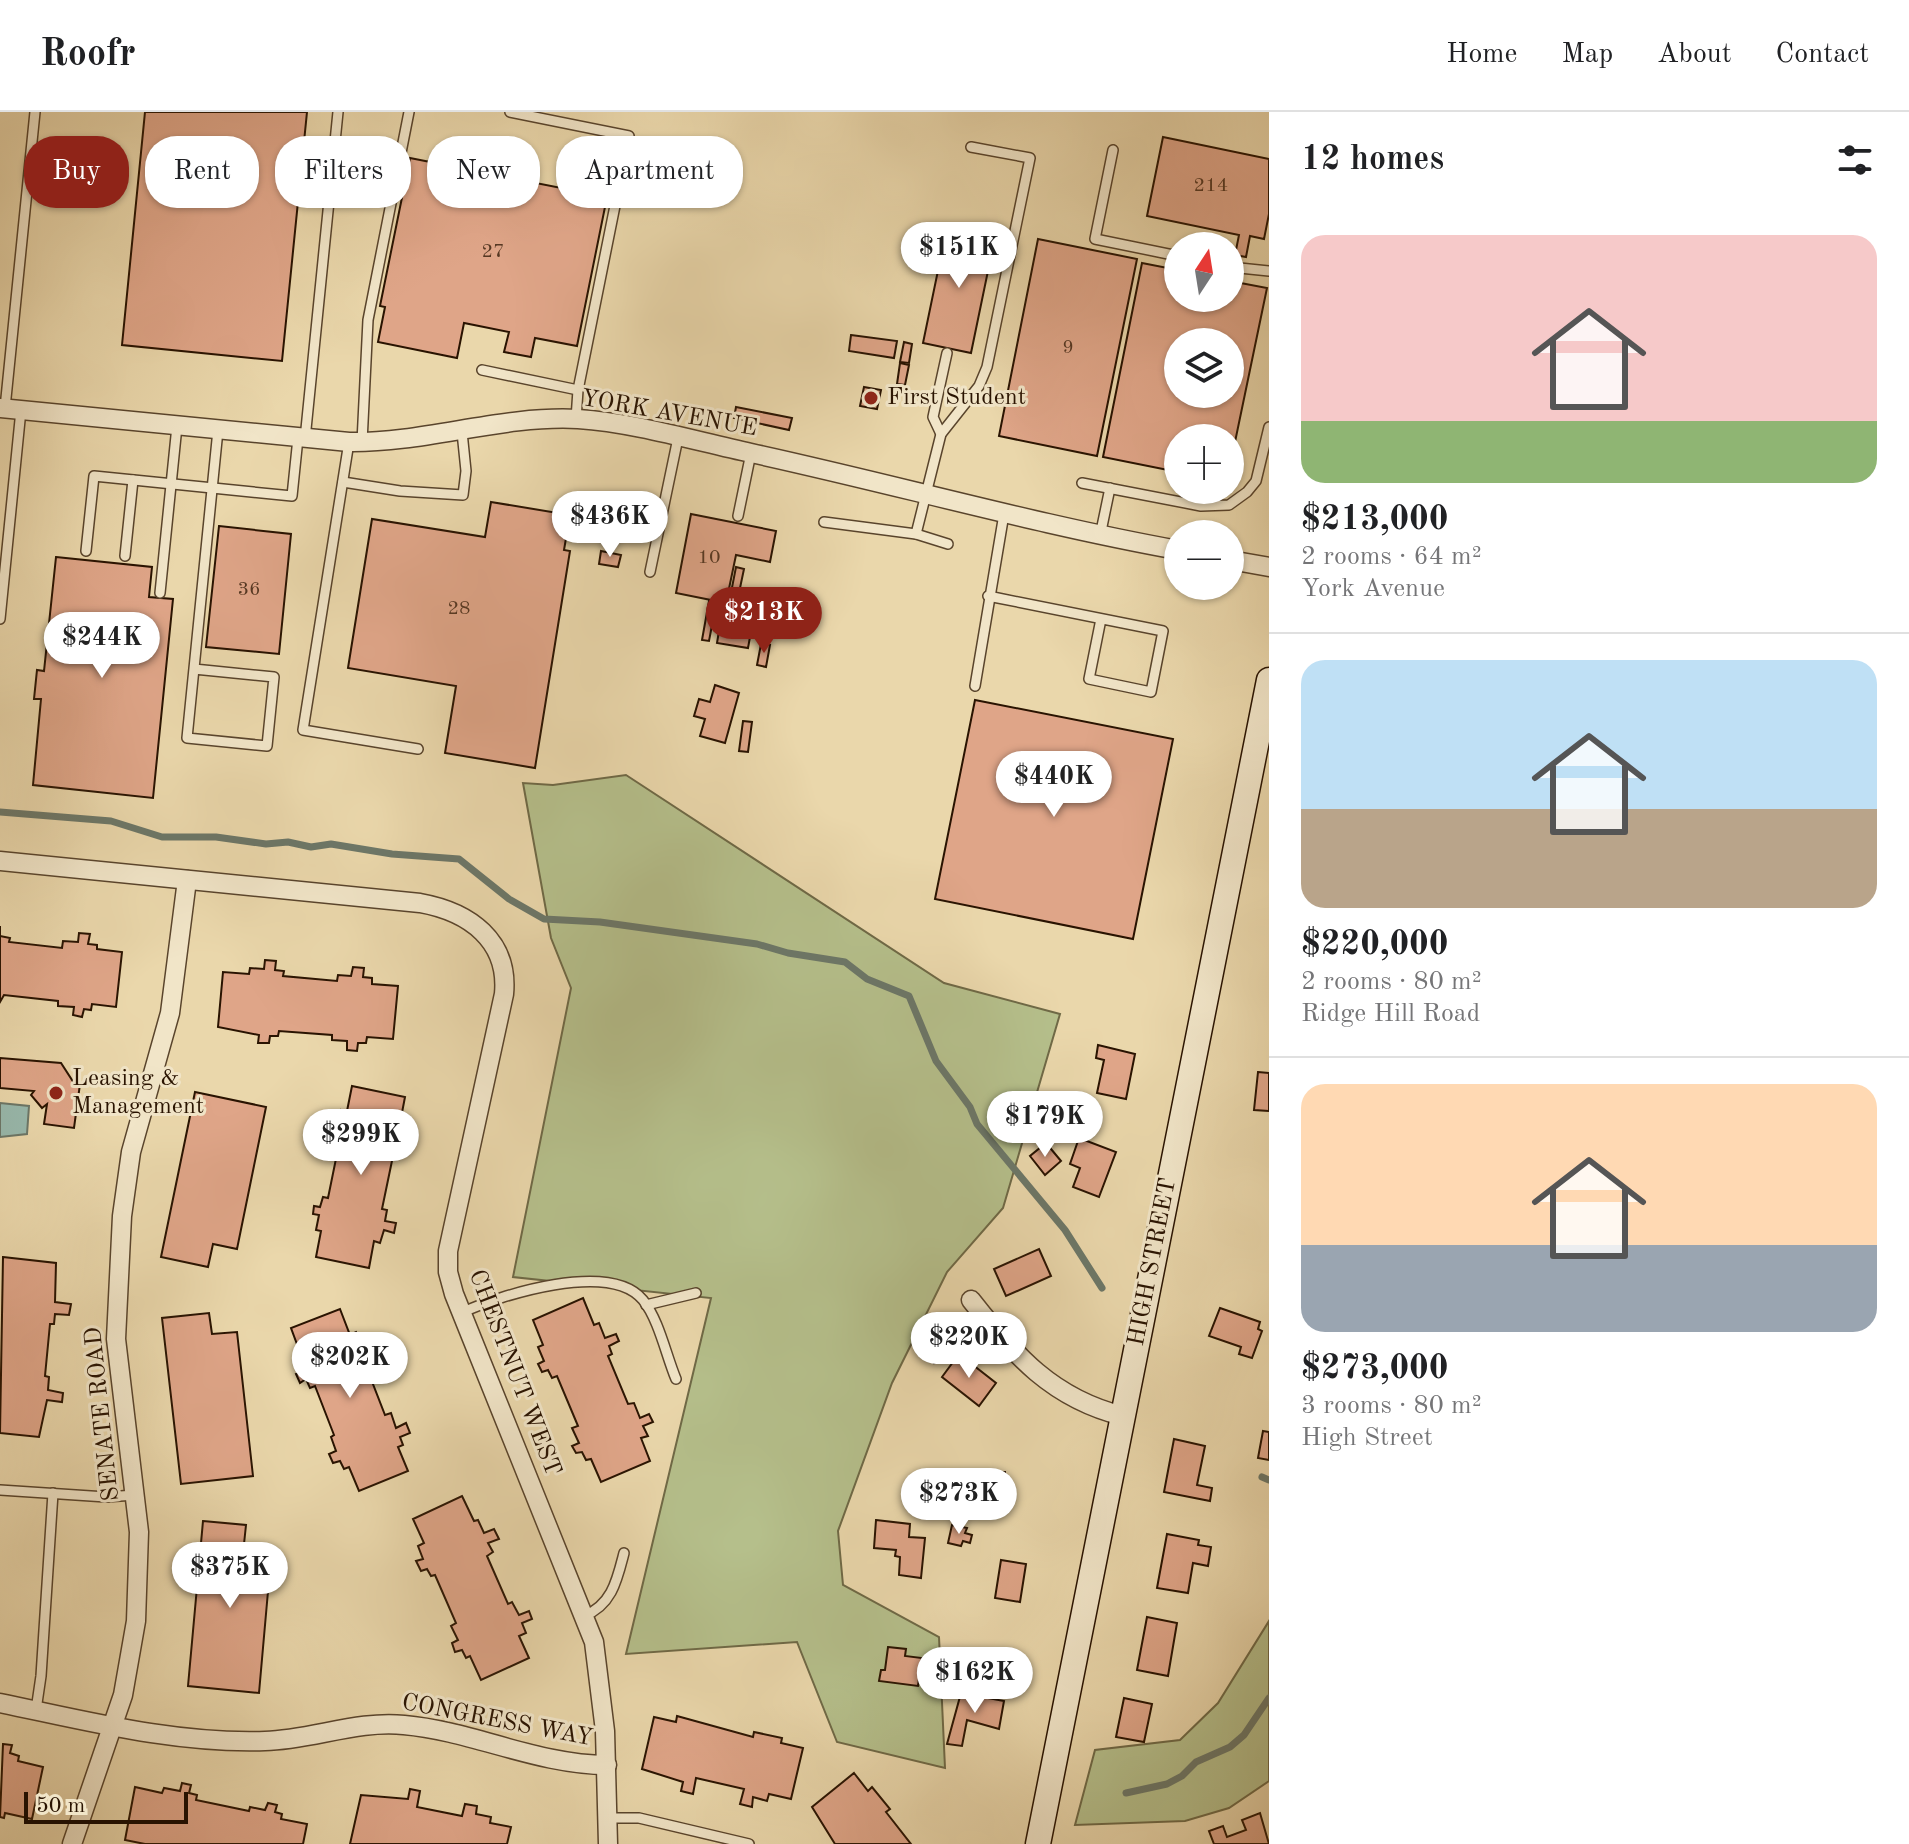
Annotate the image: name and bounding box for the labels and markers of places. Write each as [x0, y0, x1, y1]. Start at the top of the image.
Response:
pin: $151K [903, 222, 1015, 290]
place label: First Student [887, 386, 1026, 410]
marker: First Student [862, 389, 880, 407]
pin: $436K [554, 491, 666, 559]
pin: $213K [708, 587, 820, 655]
pin: $244K [46, 612, 158, 680]
pin: $440K [998, 751, 1110, 819]
place label: Leasing & Management [72, 1067, 204, 1119]
marker: Leasing & Management [47, 1084, 65, 1102]
pin: $179K [989, 1091, 1101, 1159]
pin: $299K [305, 1109, 417, 1177]
pin: $220K [913, 1312, 1025, 1380]
pin: $202K [294, 1332, 406, 1400]
pin: $273K [903, 1468, 1015, 1536]
pin: $375K [174, 1542, 286, 1610]
pin: $162K [919, 1647, 1031, 1715]

